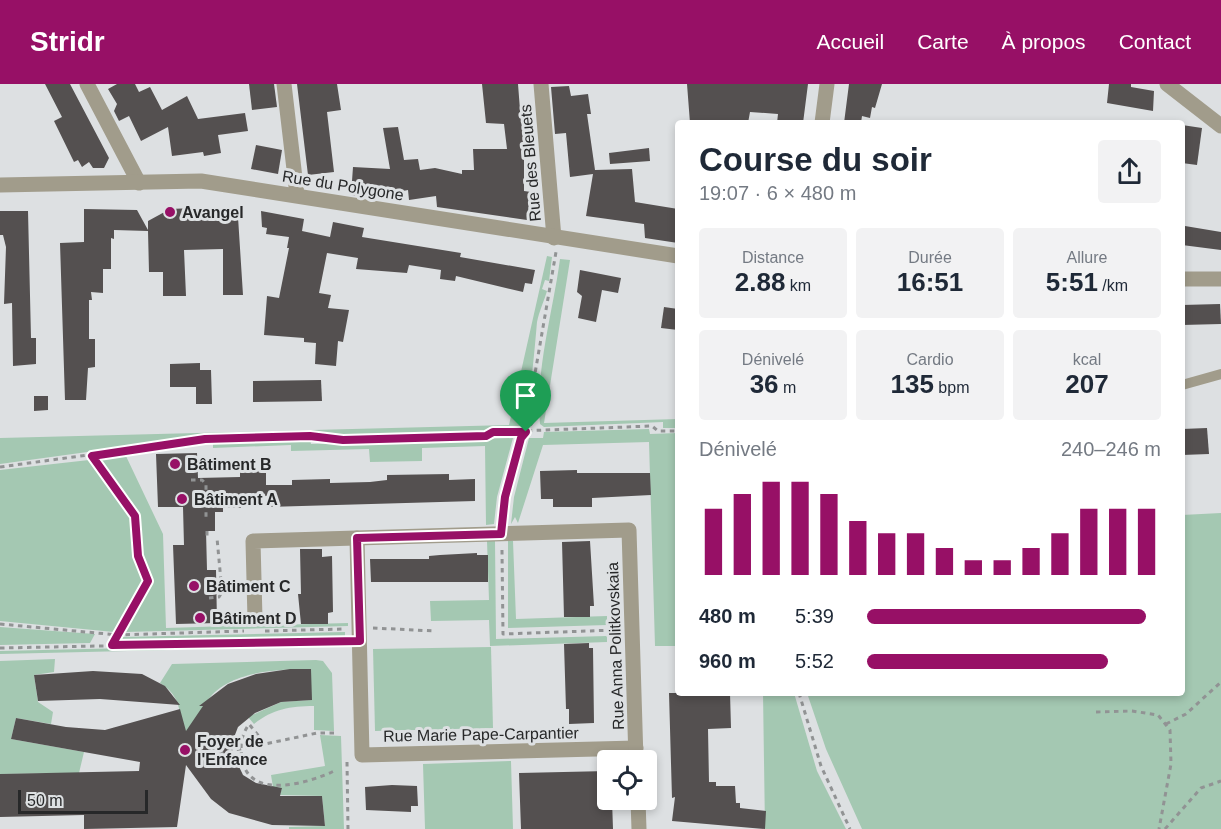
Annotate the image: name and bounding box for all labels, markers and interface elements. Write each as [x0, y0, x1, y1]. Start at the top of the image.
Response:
text: Stridr [30, 26, 105, 57]
text: Accueil [817, 30, 884, 53]
text: Carte [917, 30, 969, 53]
text: À propos [1002, 30, 1086, 53]
text: Contact [1119, 30, 1191, 53]
street label: Rue des Bleuets [517, 104, 544, 222]
button: share [1098, 140, 1161, 203]
text: Course du soir [699, 141, 932, 178]
street label: Rue du Polygone [281, 167, 405, 204]
text: 19:07 · 6 × 480 m [699, 182, 856, 204]
place label: Avangel [182, 204, 244, 221]
marker: Avangel [163, 205, 177, 219]
text: Distance [742, 249, 804, 266]
text: Durée [908, 249, 952, 266]
text: Allure [1067, 249, 1107, 266]
text: 2.88 [735, 267, 785, 297]
text: 16:51 [897, 267, 963, 297]
text: 5:51 [1046, 267, 1098, 297]
text: km [785, 277, 811, 294]
text: /km [1098, 277, 1128, 294]
text: Dénivelé [742, 351, 804, 368]
text: Cardio [906, 351, 954, 368]
text: kcal [1073, 351, 1101, 368]
text: 36 [750, 369, 779, 399]
text: 135 [891, 369, 934, 399]
text: 207 [1065, 369, 1109, 399]
pin [500, 370, 551, 432]
icon: arrive [509, 379, 542, 412]
text: m [779, 379, 796, 396]
text: bpm [934, 379, 969, 396]
text: Dénivelé [699, 438, 777, 460]
text: 240–246 m [1061, 438, 1161, 460]
place label: Bâtiment B [187, 456, 271, 473]
marker: Bâtiment B [168, 457, 182, 471]
place label: Bâtiment A [194, 491, 278, 508]
marker: Bâtiment A [175, 492, 189, 506]
street label: Rue Anna Politkovskaia [604, 562, 627, 730]
place label: Bâtiment C [206, 578, 291, 595]
marker: Bâtiment C [187, 579, 201, 593]
text: 480 m [699, 605, 756, 627]
text: 5:39 [795, 605, 834, 627]
place label: Bâtiment D [212, 610, 296, 627]
marker: Bâtiment D [193, 611, 207, 625]
text: 960 m [699, 650, 756, 672]
text: 5:52 [795, 650, 834, 672]
street label: Rue Marie Pape-Carpantier [383, 724, 580, 745]
place label: Foyer de l'Enfance [197, 733, 268, 768]
marker: Foyer de l'Enfance [178, 743, 192, 757]
map controls [597, 750, 657, 810]
button: locate [597, 750, 657, 810]
scale bar [18, 787, 148, 814]
text: 50 m [27, 792, 63, 809]

